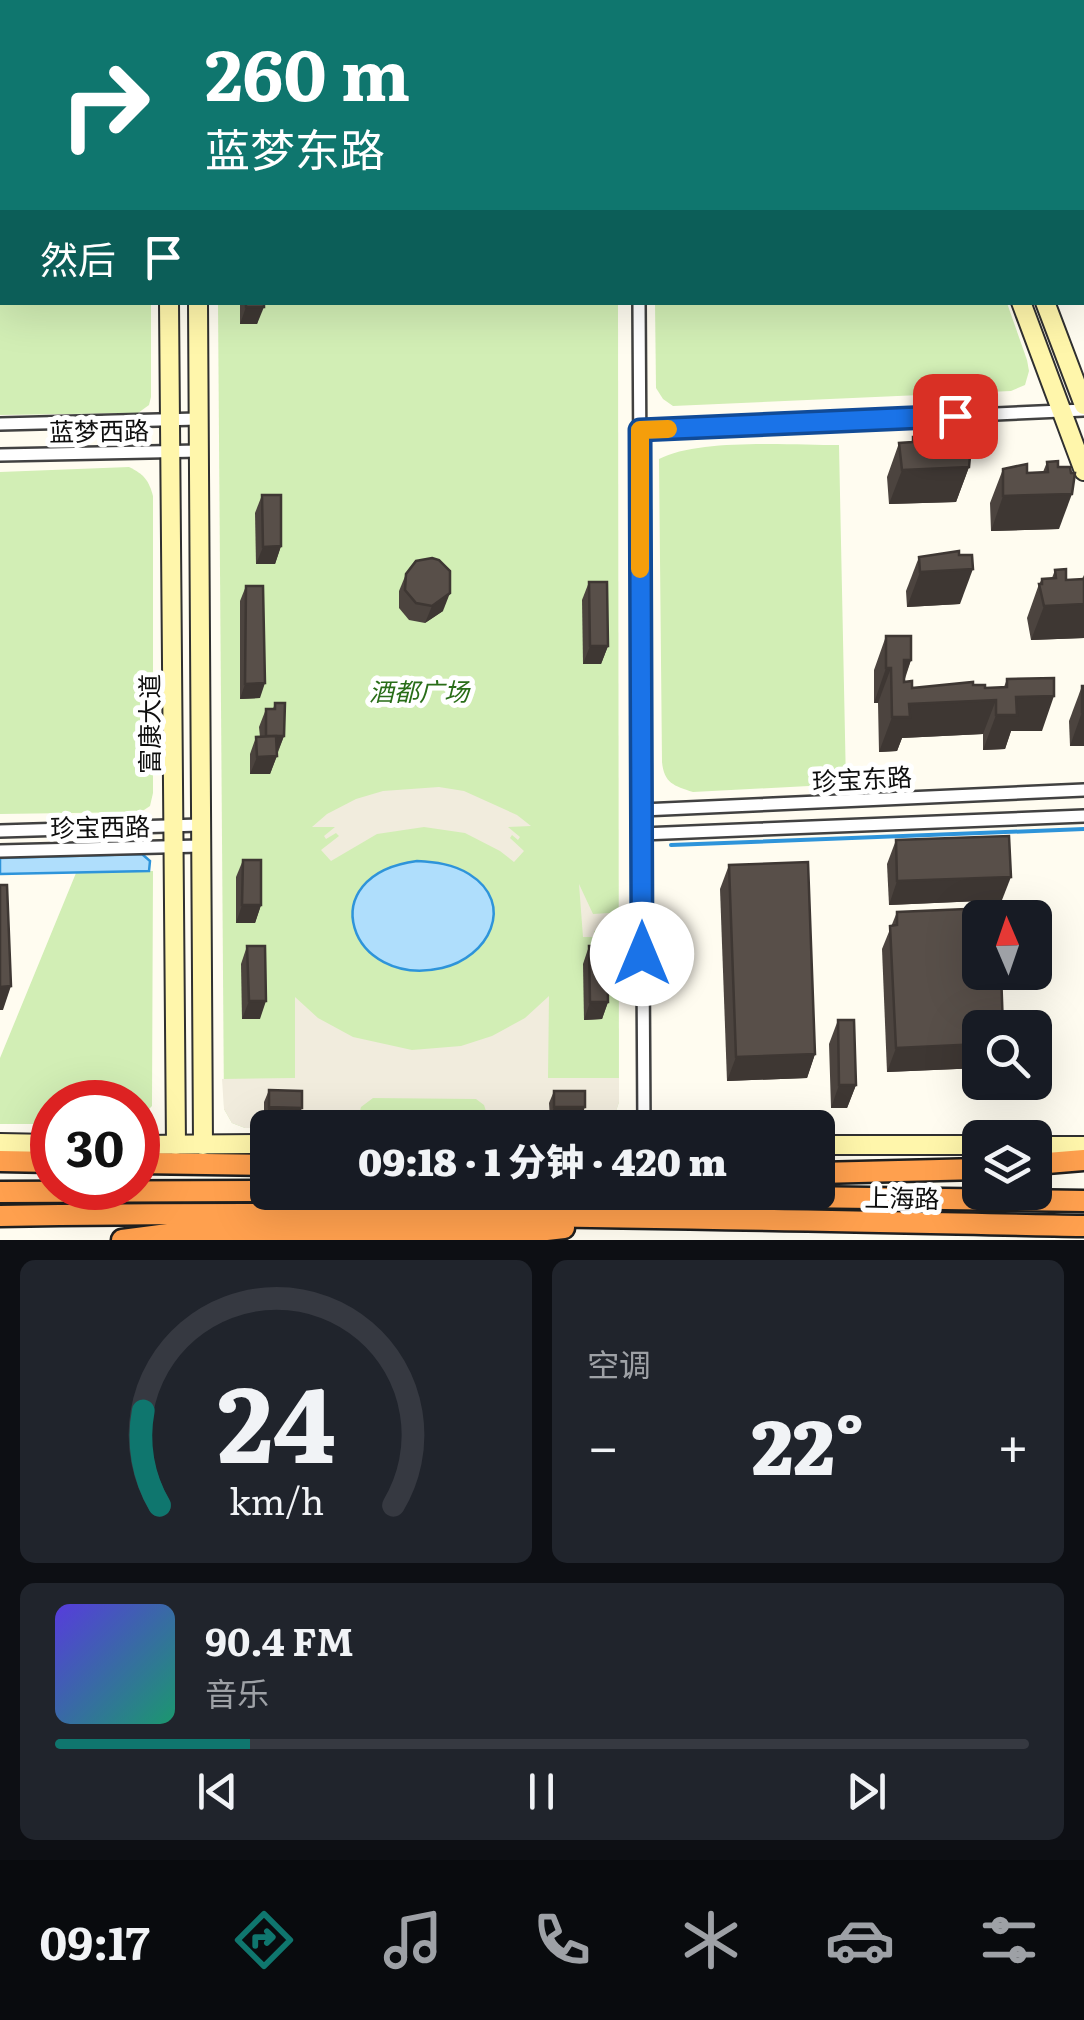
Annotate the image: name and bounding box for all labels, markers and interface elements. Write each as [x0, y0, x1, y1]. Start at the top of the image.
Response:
text: 260 m [205, 19, 410, 123]
icon: right [40, 40, 170, 170]
text: 蓝梦东路 [205, 114, 385, 181]
text: 然后 [40, 229, 116, 286]
icon: arrive [136, 230, 191, 285]
pin [913, 374, 998, 459]
icon: arrive [928, 389, 983, 444]
street label: 蓝梦西路 [49, 411, 149, 449]
park label: 酒都广场 [369, 672, 471, 709]
street label: 富康大道 [130, 674, 167, 774]
street label: 珍宝东路 [811, 757, 913, 799]
street label: 珍宝西路 [50, 807, 150, 845]
north arrow [962, 900, 1052, 990]
map controls [962, 900, 1052, 1210]
position arrow [590, 902, 694, 1006]
button: search [962, 1010, 1052, 1100]
speed limit sign: 30 [30, 1080, 160, 1210]
button: layers [962, 1120, 1052, 1210]
text: 09:18 · 1 分钟 · 420 m [358, 1131, 727, 1188]
street label: 上海路 [864, 1178, 940, 1216]
text: 空调 [587, 1339, 651, 1387]
text: 24 [217, 1341, 335, 1495]
text: 22° [751, 1387, 865, 1498]
text: − [587, 1402, 619, 1484]
text: + [997, 1402, 1029, 1484]
text: km/h [228, 1473, 324, 1526]
text: 90.4 FM [205, 1611, 354, 1668]
text: 音乐 [205, 1668, 269, 1716]
icon: previous [190, 1764, 245, 1819]
icon: pause [514, 1764, 569, 1819]
icon: next [839, 1764, 894, 1819]
icon: directions [229, 1905, 299, 1975]
icon: music [378, 1905, 448, 1975]
icon: phone [527, 1905, 597, 1975]
icon: climate [676, 1905, 746, 1975]
icon: car [825, 1905, 895, 1975]
icon: filters [974, 1905, 1044, 1975]
text: 09:17 [40, 1907, 150, 1974]

